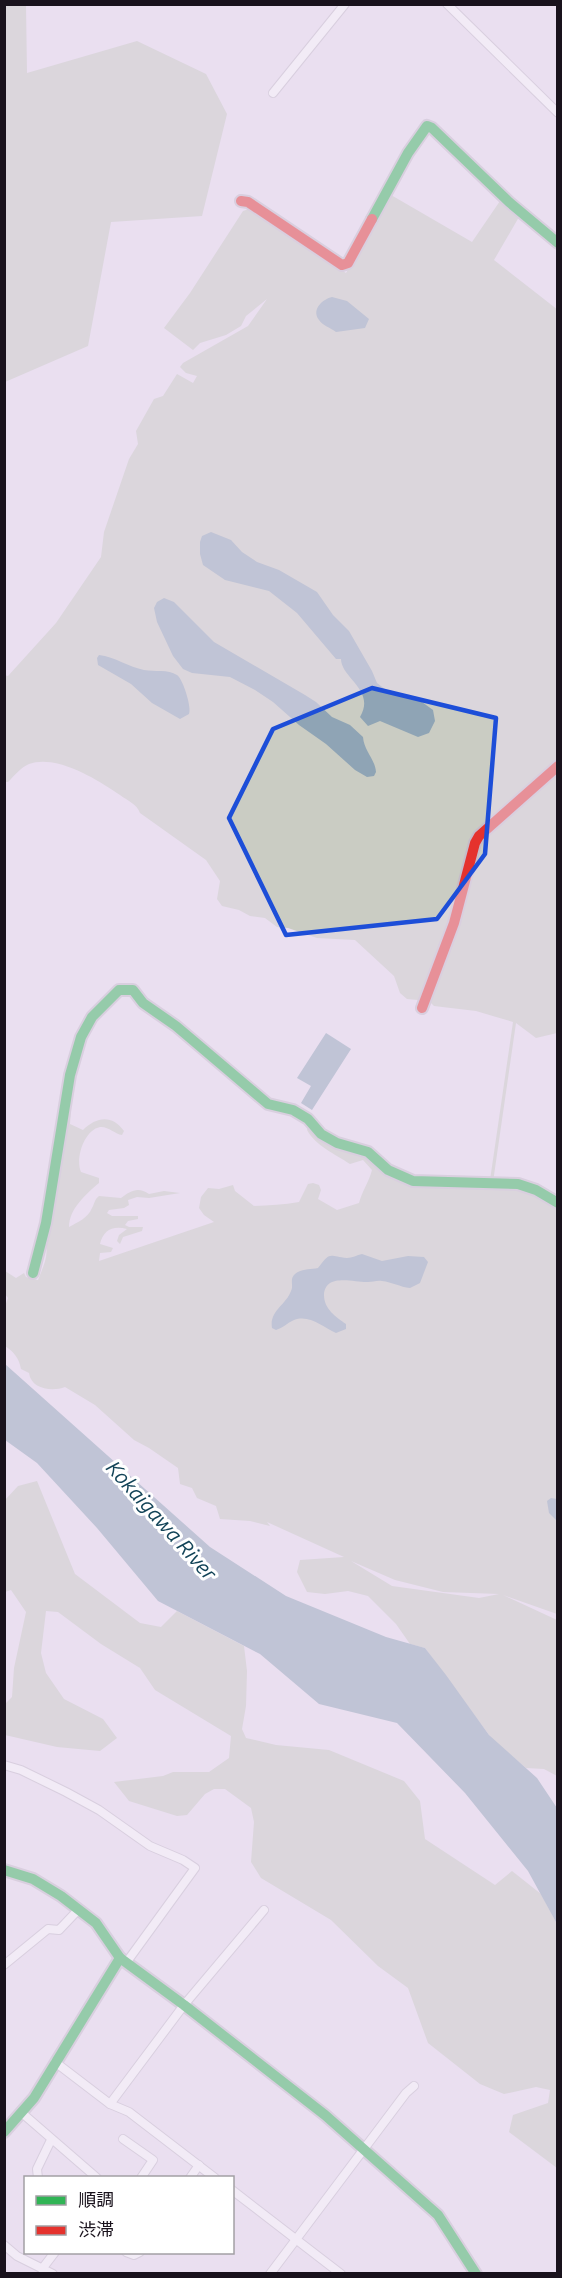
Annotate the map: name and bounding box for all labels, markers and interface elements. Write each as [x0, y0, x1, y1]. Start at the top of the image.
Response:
water label: Kokaigawa River [102, 1455, 223, 1585]
legend [24, 2176, 234, 2254]
text: 順調 [78, 2189, 114, 2209]
text: 渋滞 [78, 2219, 114, 2239]

